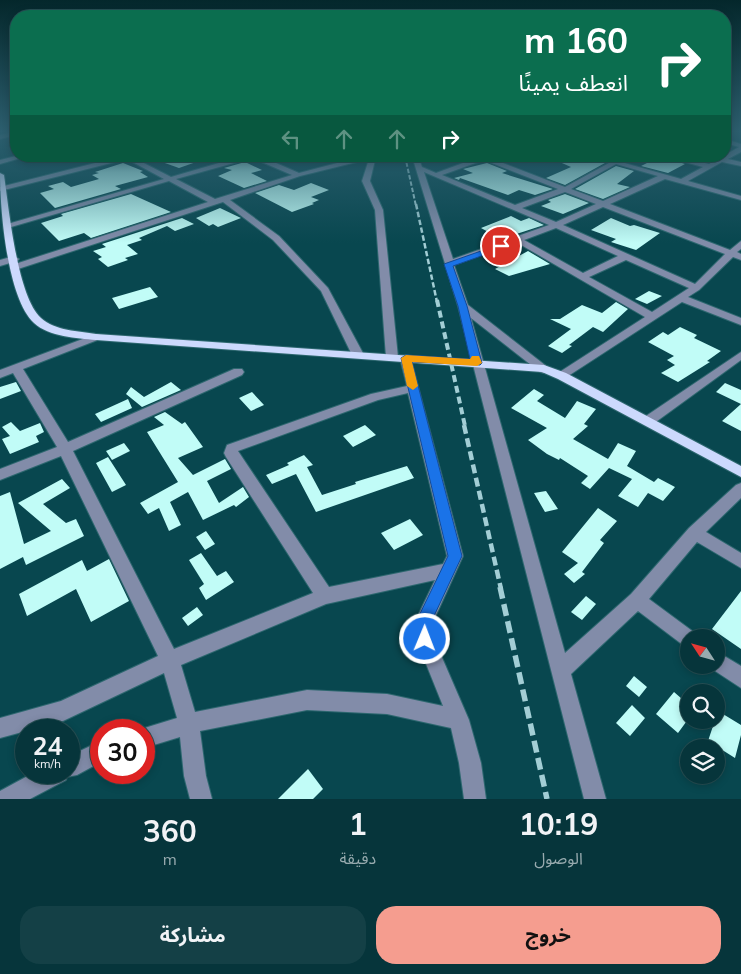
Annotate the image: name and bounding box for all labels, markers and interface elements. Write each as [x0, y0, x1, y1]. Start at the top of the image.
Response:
text: 160 m [524, 18, 628, 62]
icon: right [646, 30, 711, 95]
text: انعطف يمينًا [518, 69, 628, 97]
icon: left [277, 125, 305, 153]
icon: ahead [330, 125, 358, 153]
icon: ahead [383, 125, 411, 153]
icon: right [436, 125, 464, 153]
pin [480, 225, 522, 267]
icon: arrive [487, 232, 515, 260]
position arrow [398, 612, 450, 664]
north arrow [680, 629, 725, 674]
map controls [680, 629, 725, 784]
button: search [680, 684, 725, 729]
speed limit sign: 30 [90, 719, 155, 784]
text: 24 [32, 730, 63, 761]
button: layers [680, 739, 725, 784]
text: km/h [34, 756, 61, 771]
text: 1 [349, 805, 367, 843]
text: 10:19 [519, 805, 598, 843]
text: 360 [143, 812, 197, 850]
text: دقيقة [340, 848, 376, 868]
text: الوصول [534, 848, 583, 868]
text: m [163, 849, 177, 869]
button: مشاركة [20, 906, 366, 964]
button: خروج [376, 906, 721, 964]

